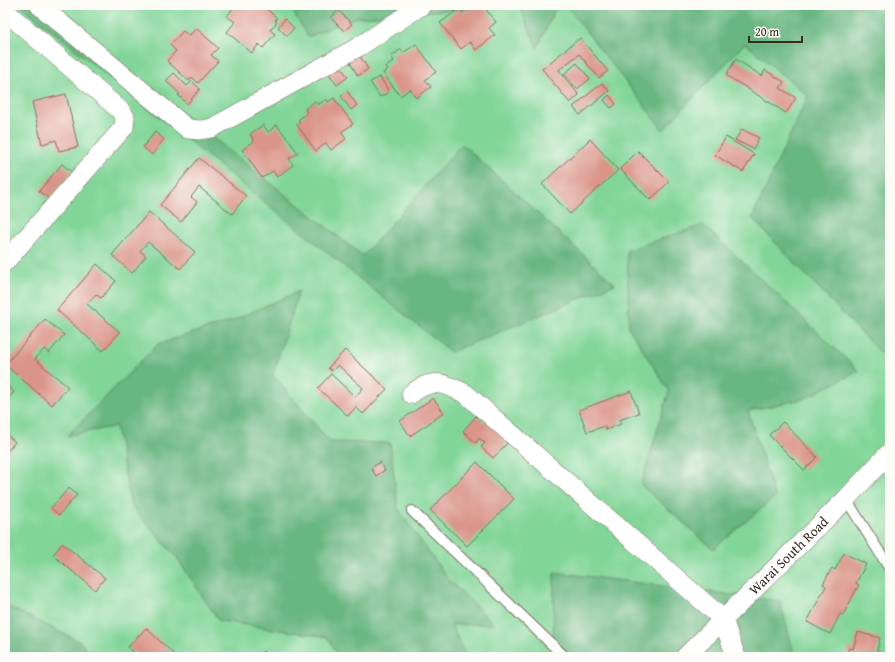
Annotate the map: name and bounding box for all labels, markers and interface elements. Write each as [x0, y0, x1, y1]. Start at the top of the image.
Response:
scale bar [749, 18, 802, 44]
text: 20 m [755, 23, 779, 40]
street label: Warai South Road [744, 511, 833, 599]

